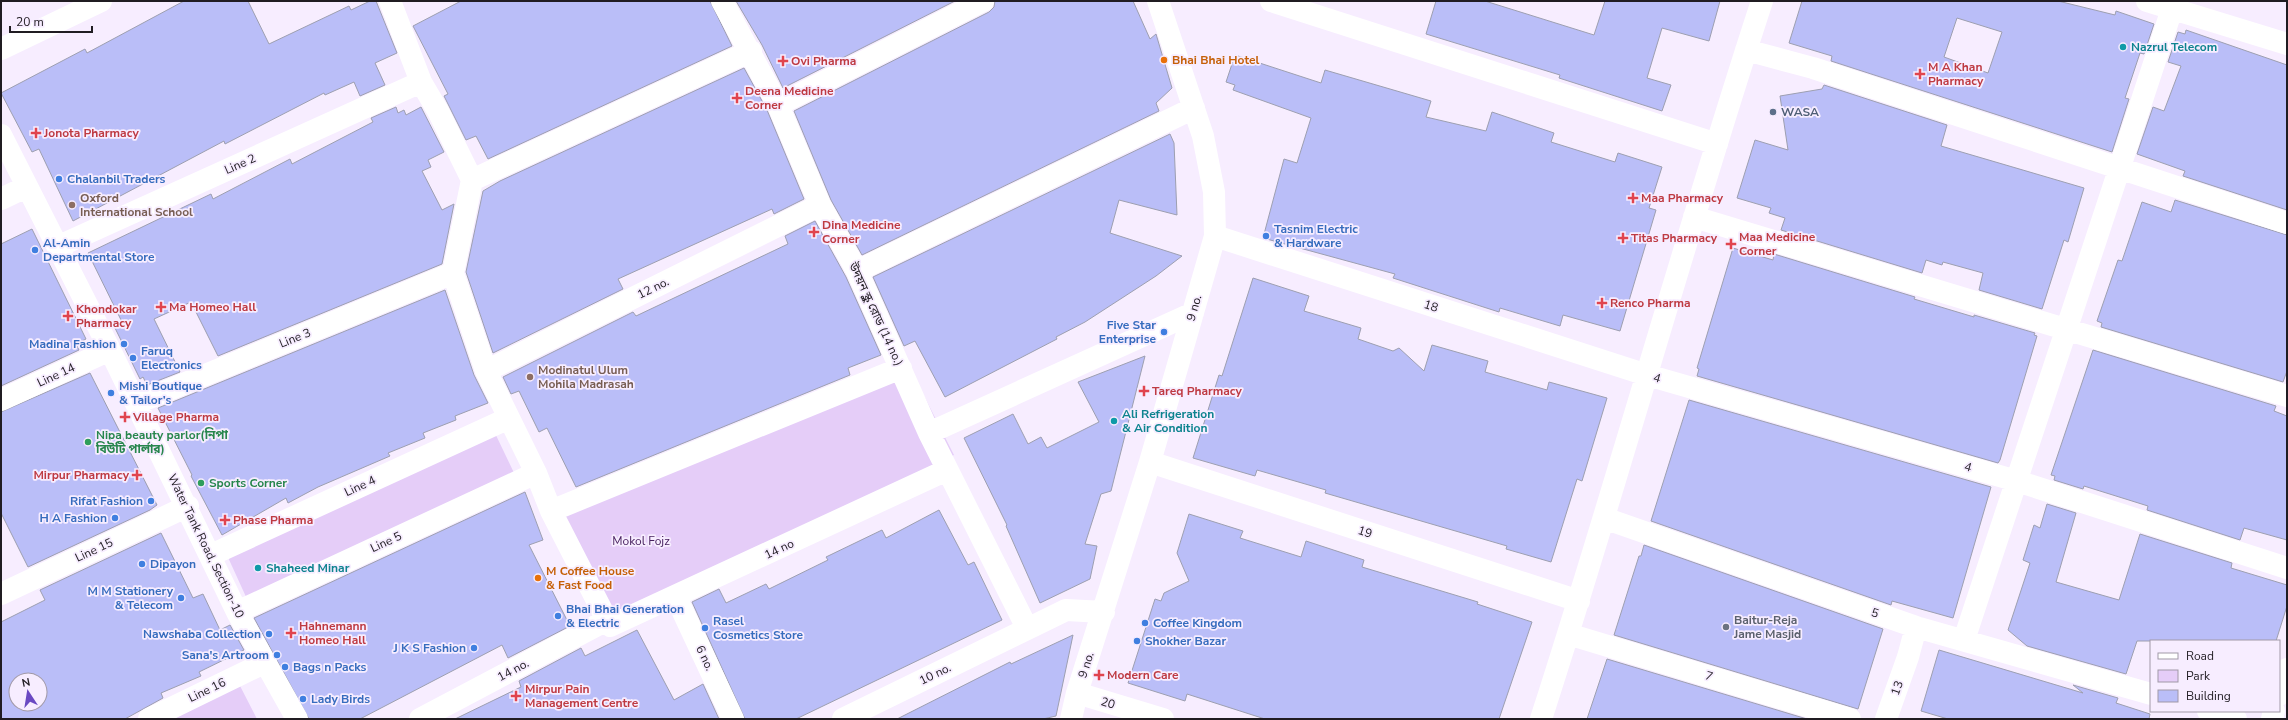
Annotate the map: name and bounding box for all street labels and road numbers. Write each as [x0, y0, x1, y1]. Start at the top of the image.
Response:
street label: Line 2 [222, 150, 258, 178]
street label: উদয়ন স্কুল রোড (14 no.) [845, 259, 907, 368]
street label: 12 no. [634, 273, 672, 303]
street label: 9 no. [1183, 293, 1205, 323]
street label: 18 [1422, 296, 1440, 316]
street label: Line 3 [277, 324, 313, 352]
street label: Line 14 [34, 359, 78, 391]
street label: 4 [1651, 369, 1663, 387]
street label: 4 [1962, 458, 1974, 476]
street label: Water Tank Road, Section-10 [164, 471, 248, 621]
street label: Line 4 [342, 472, 378, 500]
street label: 19 [1356, 522, 1374, 542]
street label: Line 5 [368, 528, 404, 556]
street label: Line 15 [72, 534, 116, 566]
street label: 14 no [762, 535, 797, 563]
street label: 5 [1869, 604, 1881, 622]
street label: 6 no. [692, 643, 718, 673]
street label: 9 no. [1074, 650, 1098, 680]
street label: 14 no. [494, 655, 532, 685]
street label: 10 no. [916, 659, 954, 689]
street label: 7 [1703, 667, 1715, 685]
street label: Line 16 [186, 674, 228, 706]
street label: 13 [1887, 678, 1907, 698]
street label: 20 [1099, 693, 1117, 713]

